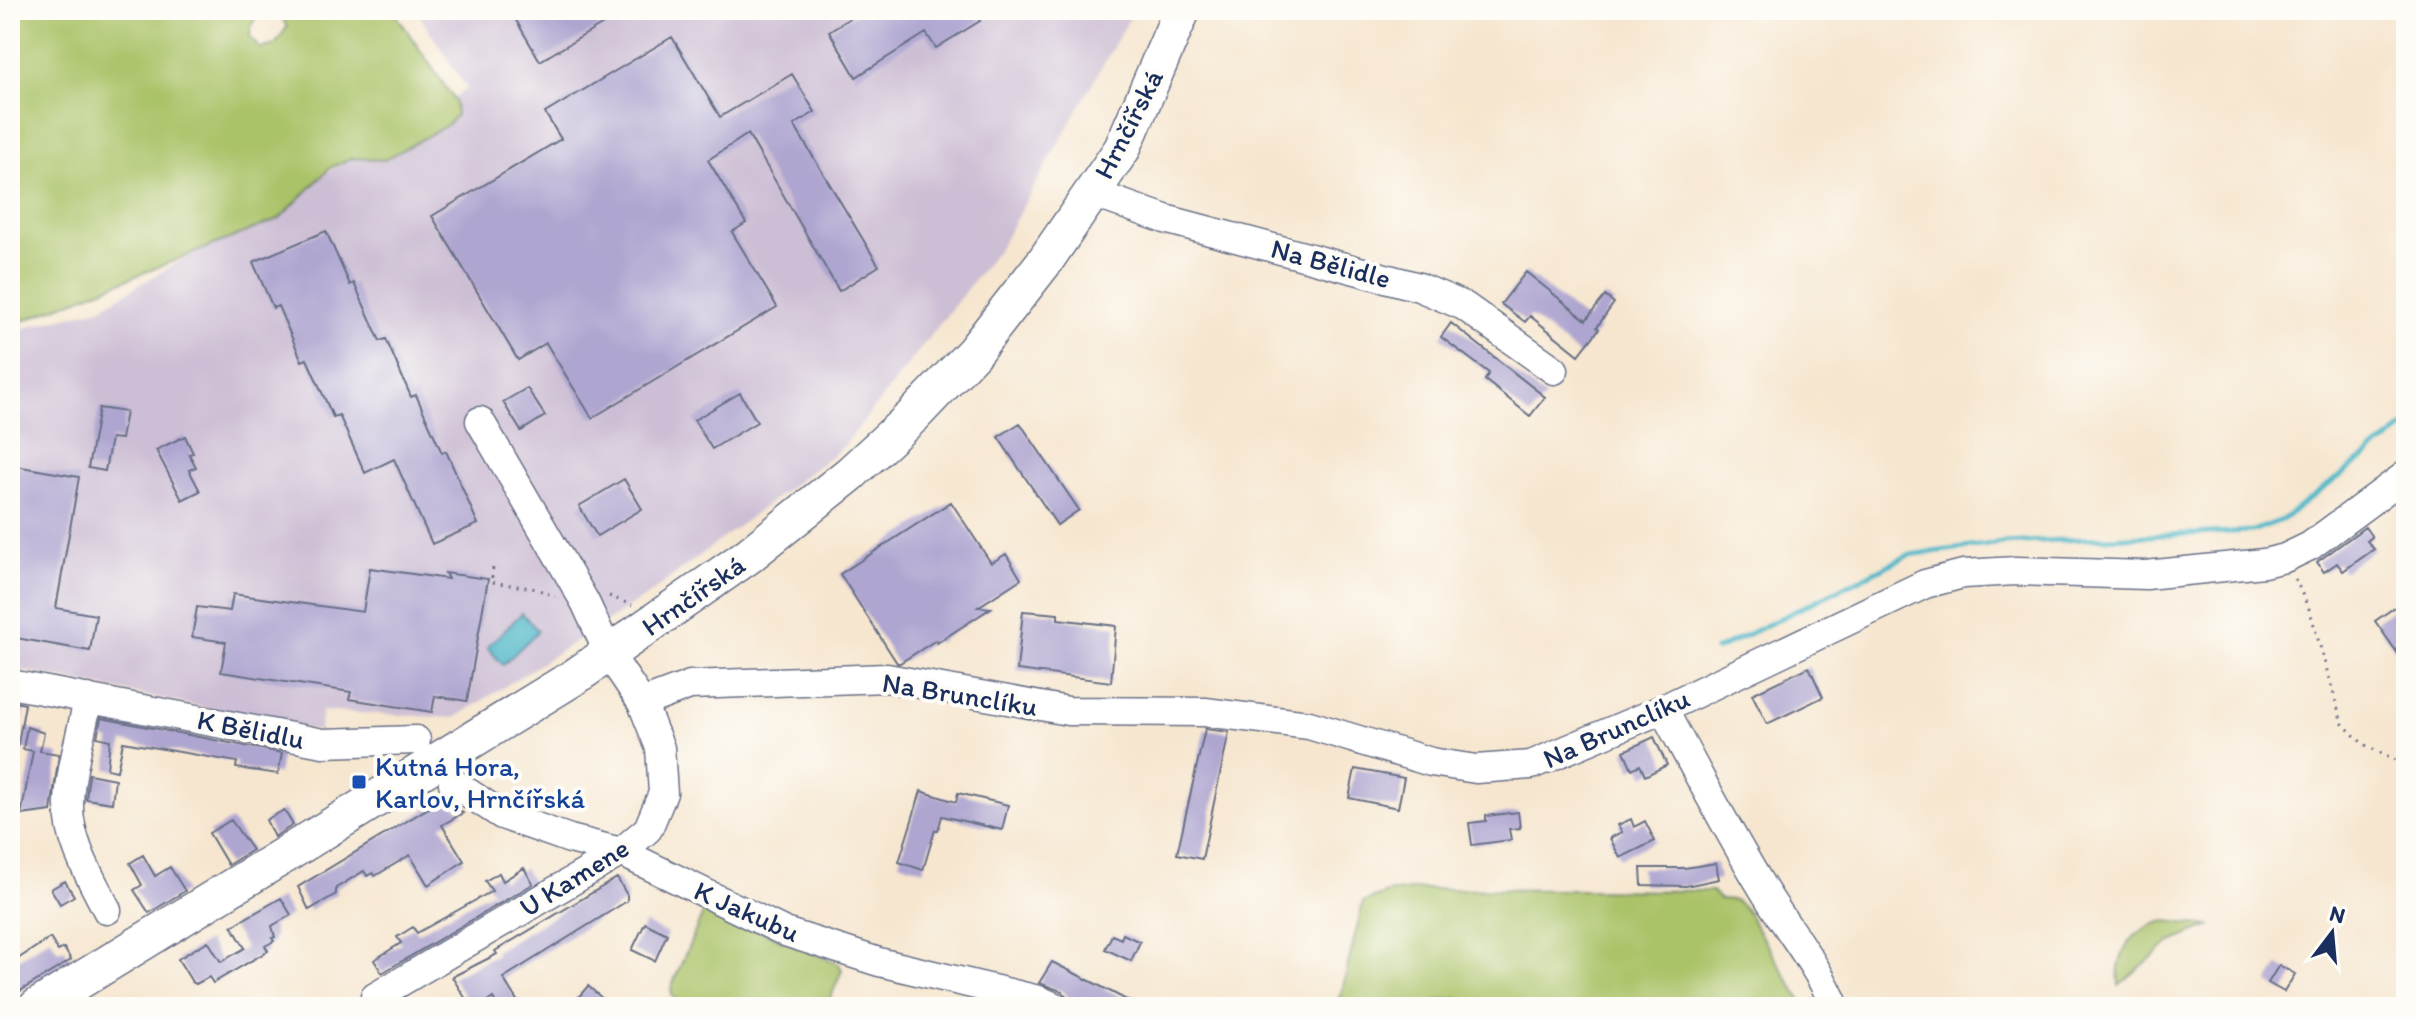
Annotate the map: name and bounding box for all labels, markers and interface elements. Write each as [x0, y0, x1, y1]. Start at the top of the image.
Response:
street label: Hrnčířská [1086, 63, 1170, 185]
street label: Na Bělidle [1268, 231, 1394, 295]
street label: Hrnčířská [635, 547, 752, 643]
street label: Na Brunclíku [880, 665, 1041, 723]
street label: Na Brunclíku [1537, 680, 1695, 775]
street label: K Bělidlu [194, 702, 308, 756]
place label: Kutná Hora, Karlov, Hrnčířská [375, 749, 586, 815]
marker: Kutná Hora, Karlov, Hrnčířská [350, 773, 368, 791]
street label: U Kamene [513, 830, 635, 924]
street label: K Jakubu [689, 873, 805, 949]
north arrow [2292, 893, 2372, 973]
text: N [2327, 899, 2348, 929]

